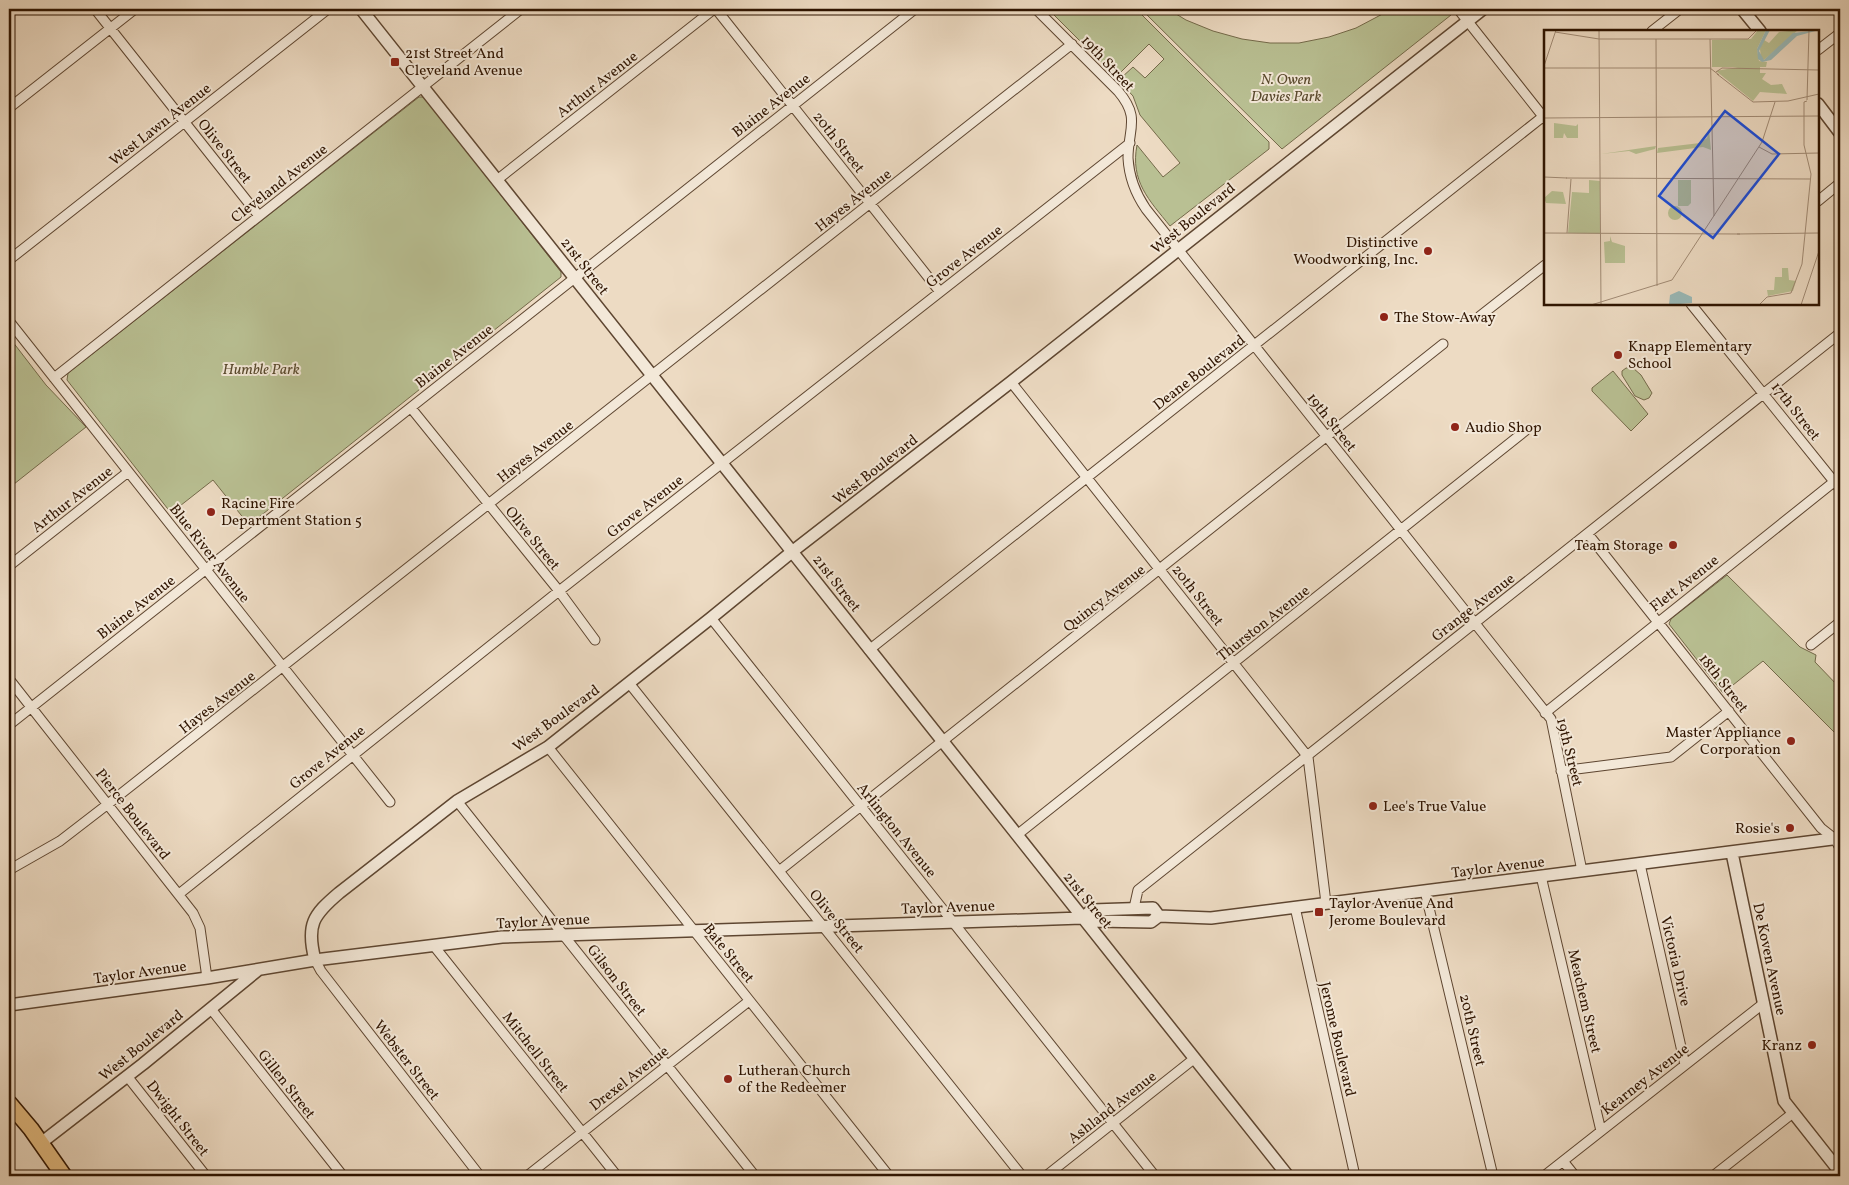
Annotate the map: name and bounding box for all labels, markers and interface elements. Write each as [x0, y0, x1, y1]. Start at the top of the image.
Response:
inset map [1544, 30, 1819, 305]
street label: 19th Street [1075, 31, 1139, 97]
place label: 21st Street And Cleveland Avenue [405, 44, 523, 82]
street label: Arthur Avenue [553, 47, 643, 124]
marker: 21st Street And Cleveland Avenue [389, 56, 401, 68]
street label: Blaine Avenue [728, 69, 815, 143]
park label: N. Owen Davies Park [1251, 70, 1321, 108]
street label: West Lawn Avenue [106, 79, 216, 172]
street label: 20th Street [807, 108, 869, 178]
street label: Olive Street [192, 115, 256, 189]
street label: Cleveland Avenue [227, 140, 333, 229]
street label: Hayes Avenue [811, 165, 897, 238]
street label: West Boulevard [1147, 179, 1241, 260]
street label: Grove Avenue [922, 221, 1008, 294]
place label: Distinctive Woodworking, Inc. [1293, 233, 1418, 271]
street label: 21st Street [555, 234, 613, 300]
marker: Distinctive Woodworking, Inc. [1422, 245, 1434, 257]
place label: The Stow-Away [1394, 308, 1496, 329]
marker: The Stow-Away [1378, 311, 1390, 323]
street label: Blaine Avenue [411, 320, 498, 394]
street label: Deane Boulevard [1149, 330, 1251, 416]
place label: Knapp Elementary School [1628, 337, 1752, 375]
marker: Knapp Elementary School [1612, 349, 1624, 361]
park label: Humble Park [222, 360, 300, 381]
street label: 17th Street [1765, 378, 1825, 446]
street label: 19th Street [1301, 389, 1361, 457]
street label: Hayes Avenue [493, 416, 579, 489]
place label: Audio Shop [1465, 418, 1541, 439]
marker: Audio Shop [1449, 421, 1461, 433]
street label: West Boulevard [829, 430, 923, 510]
street label: Arthur Avenue [28, 462, 118, 539]
street label: Grove Avenue [603, 471, 689, 544]
place label: Racine Fire Department Station 5 [221, 494, 362, 532]
street label: Blue River Avenue [163, 500, 254, 608]
street label: Olive Street [499, 502, 564, 576]
marker: Racine Fire Department Station 5 [205, 506, 217, 518]
place label: Team Storage [1575, 536, 1663, 557]
marker: Team Storage [1667, 539, 1679, 551]
street label: 21st Street [807, 551, 865, 617]
street label: Flett Avenue [1646, 551, 1724, 618]
street label: Quincy Avenue [1059, 560, 1151, 638]
street label: 20th Street [1166, 561, 1228, 631]
street label: Grange Avenue [1428, 569, 1520, 647]
street label: Blaine Avenue [93, 571, 180, 645]
street label: Thurston Avenue [1213, 581, 1315, 667]
street label: 18th Street [1693, 650, 1753, 718]
street label: Hayes Avenue [175, 667, 261, 740]
street label: West Boulevard [509, 680, 605, 758]
street label: 19th Street [1550, 716, 1587, 789]
street label: Grove Avenue [286, 721, 370, 795]
place label: Master Appliance Corporation [1665, 723, 1781, 761]
marker: Master Appliance Corporation [1785, 735, 1797, 747]
street label: Pierce Boulevard [89, 765, 174, 865]
street label: Arlington Avenue [851, 779, 941, 883]
place label: Lee's True Value [1383, 797, 1486, 818]
marker: Lee's True Value [1367, 800, 1379, 812]
place label: Rosie's [1735, 819, 1780, 840]
marker: Rosie's [1784, 822, 1796, 834]
street label: Taylor Avenue [1450, 852, 1546, 885]
street label: 21st Street [1057, 868, 1116, 934]
street label: Olive Street [803, 885, 868, 959]
place label: Taylor Avenue And Jerome Boulevard [1329, 894, 1454, 932]
street label: Taylor Avenue [901, 896, 995, 921]
street label: De Koven Avenue [1746, 901, 1791, 1017]
marker: Taylor Avenue And Jerome Boulevard [1313, 906, 1325, 918]
street label: Taylor Avenue [496, 910, 590, 935]
street label: Victoria Drive [1654, 914, 1695, 1008]
street label: Bate Street [697, 920, 758, 988]
street label: Gilson Street [581, 941, 650, 1021]
street label: Meachem Street [1561, 947, 1606, 1055]
street label: Taylor Avenue [92, 957, 188, 990]
street label: Jerome Boulevard [1313, 980, 1360, 1099]
street label: 20th Street [1453, 992, 1490, 1068]
street label: West Boulevard [95, 1006, 189, 1087]
street label: Mitchell Street [497, 1008, 573, 1098]
street label: Webster Street [368, 1016, 444, 1105]
place label: Kranz [1762, 1036, 1802, 1057]
street label: Kearney Avenue [1598, 1039, 1694, 1121]
marker: Kranz [1806, 1039, 1818, 1051]
street label: Drexel Avenue [586, 1042, 674, 1117]
street label: Gillen Street [252, 1046, 320, 1124]
place label: Lutheran Church of the Redeemer [738, 1061, 851, 1099]
street label: Ashland Avenue [1064, 1067, 1162, 1150]
marker: Lutheran Church of the Redeemer [722, 1073, 734, 1085]
street label: Dwight Street [140, 1076, 213, 1161]

